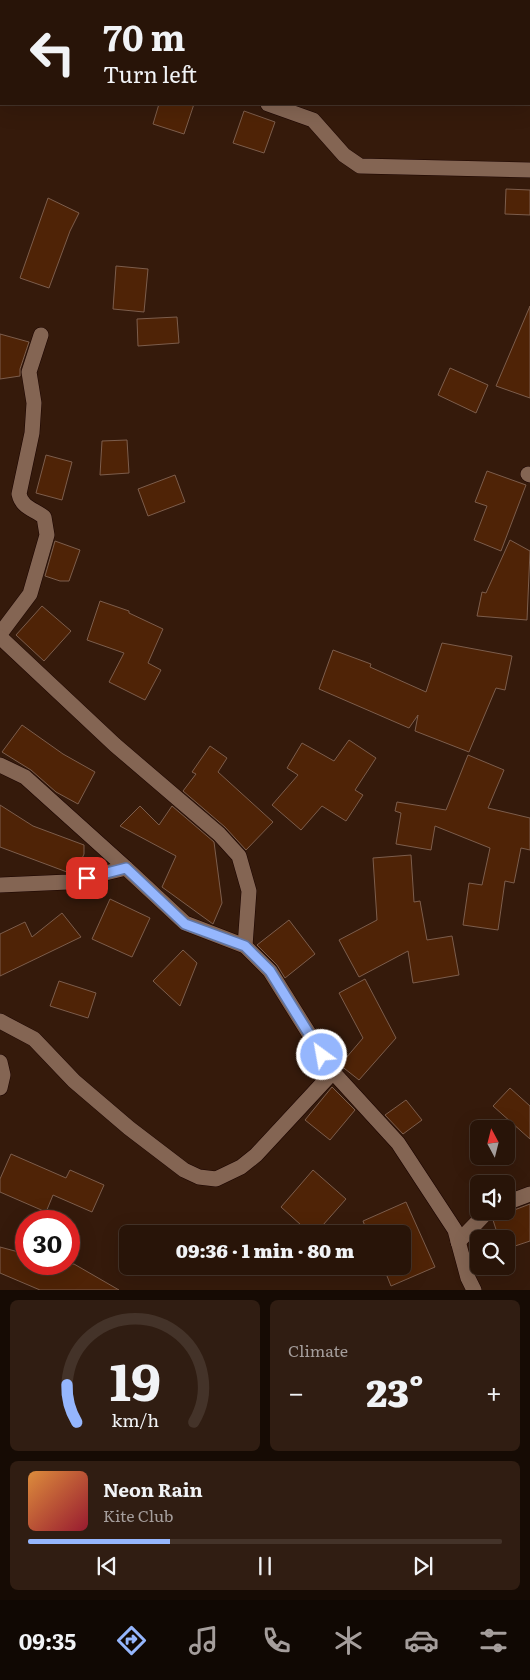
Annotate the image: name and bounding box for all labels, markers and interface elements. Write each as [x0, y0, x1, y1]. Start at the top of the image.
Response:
text: 70 m [103, 10, 185, 62]
icon: left [20, 20, 85, 85]
text: Turn left [103, 57, 197, 90]
pin [66, 857, 108, 899]
icon: arrive [73, 864, 101, 892]
position arrow [295, 1028, 347, 1080]
north arrow [470, 1120, 515, 1165]
map controls [470, 1120, 515, 1275]
button: sound [470, 1175, 515, 1220]
speed limit sign: 30 [15, 1210, 80, 1275]
button: search [470, 1230, 515, 1275]
text: 09:36 · 1 min · 80 m [176, 1236, 354, 1264]
text: Climate [288, 1338, 348, 1362]
text: 19 [109, 1340, 161, 1417]
text: 23° [366, 1362, 424, 1419]
text: − [288, 1370, 304, 1412]
text: + [486, 1370, 502, 1412]
text: km/h [111, 1406, 159, 1433]
text: Neon Rain [103, 1475, 203, 1503]
text: Kite Club [103, 1503, 174, 1527]
icon: previous [93, 1552, 121, 1580]
icon: pause [251, 1552, 279, 1580]
icon: next [409, 1552, 437, 1580]
icon: directions [114, 1623, 149, 1658]
icon: music [186, 1623, 221, 1658]
icon: phone [259, 1623, 294, 1658]
icon: climate [331, 1623, 366, 1658]
icon: car [404, 1623, 439, 1658]
icon: filters [476, 1623, 511, 1658]
text: 09:35 [19, 1624, 76, 1657]

